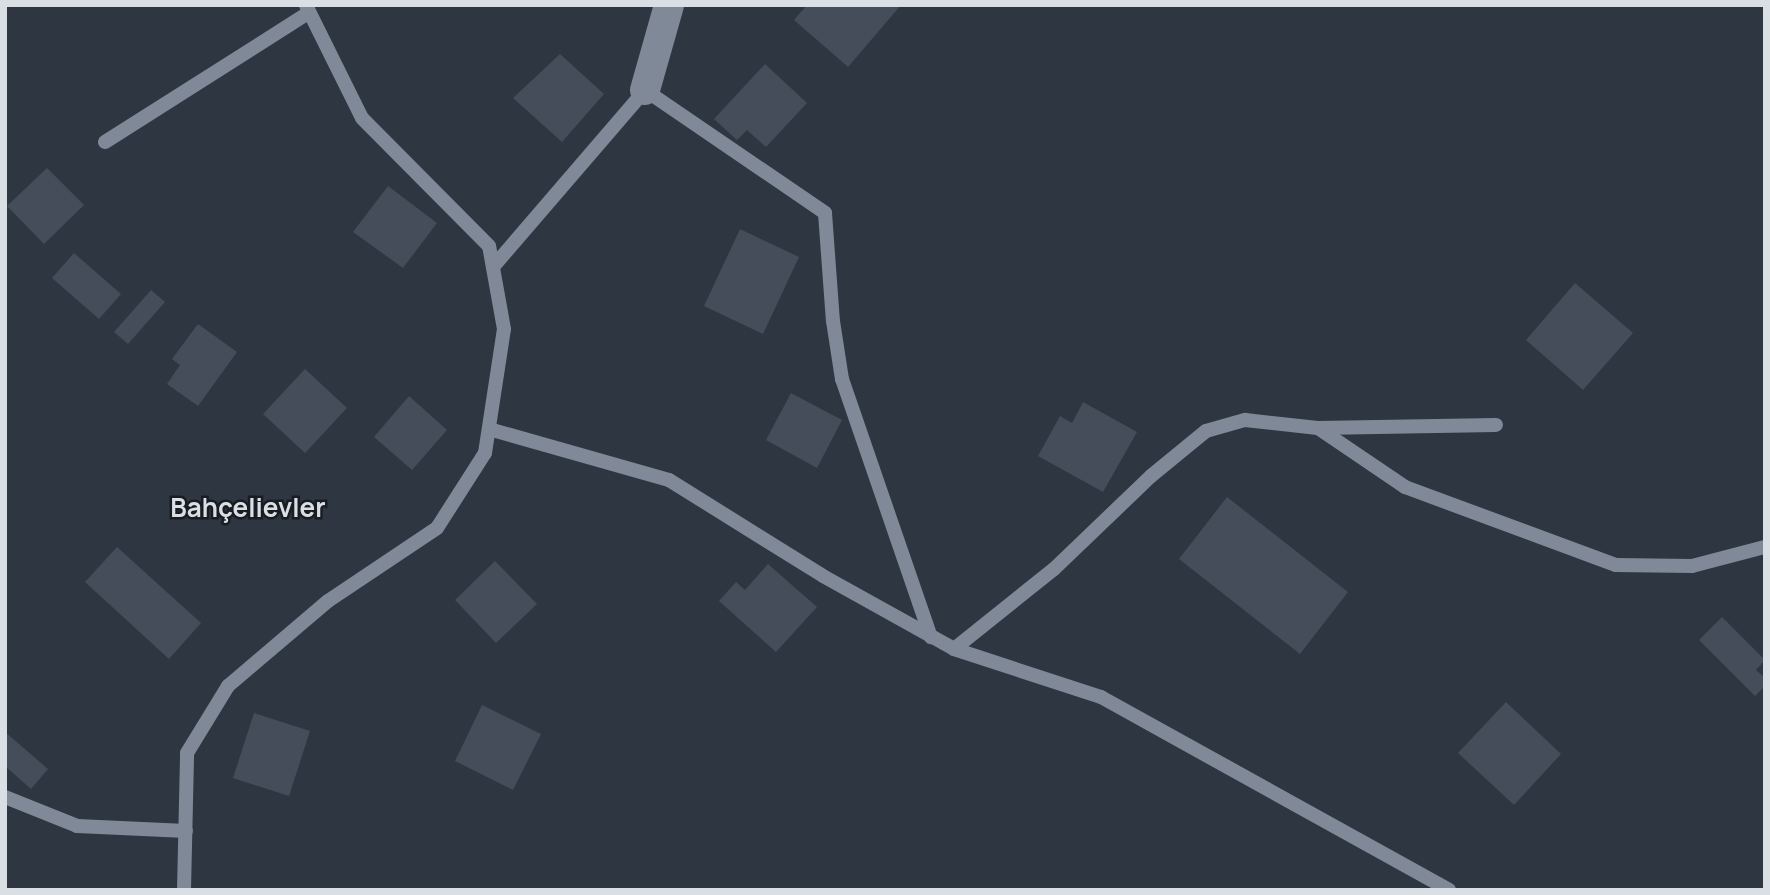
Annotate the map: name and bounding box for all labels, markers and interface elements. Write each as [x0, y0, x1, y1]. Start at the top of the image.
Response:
district label: Bahçelievler [170, 492, 326, 524]

